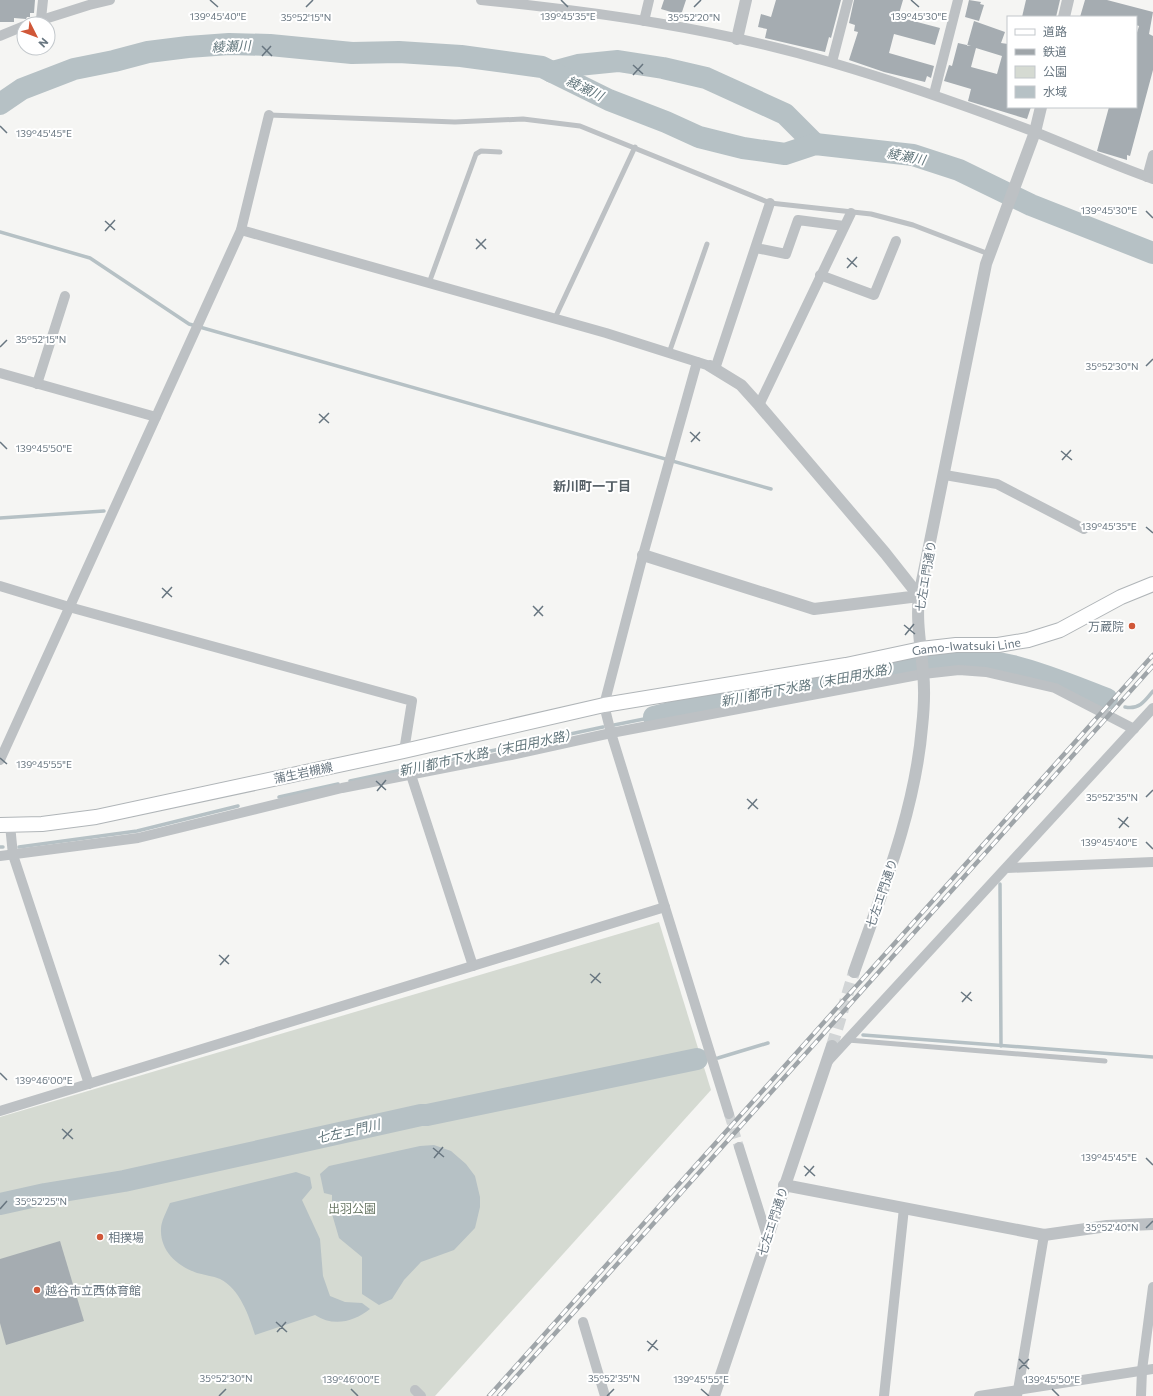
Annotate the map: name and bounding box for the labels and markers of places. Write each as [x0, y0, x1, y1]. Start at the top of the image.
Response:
place label: 万蔵院 [1088, 619, 1124, 633]
marker: 万蔵院 [1127, 621, 1137, 631]
place label: 相撲場 [108, 1230, 144, 1244]
marker: 相撲場 [95, 1232, 105, 1242]
place label: 越谷市立西体育館 [45, 1283, 141, 1297]
marker: 越谷市立西体育館 [32, 1285, 42, 1295]

